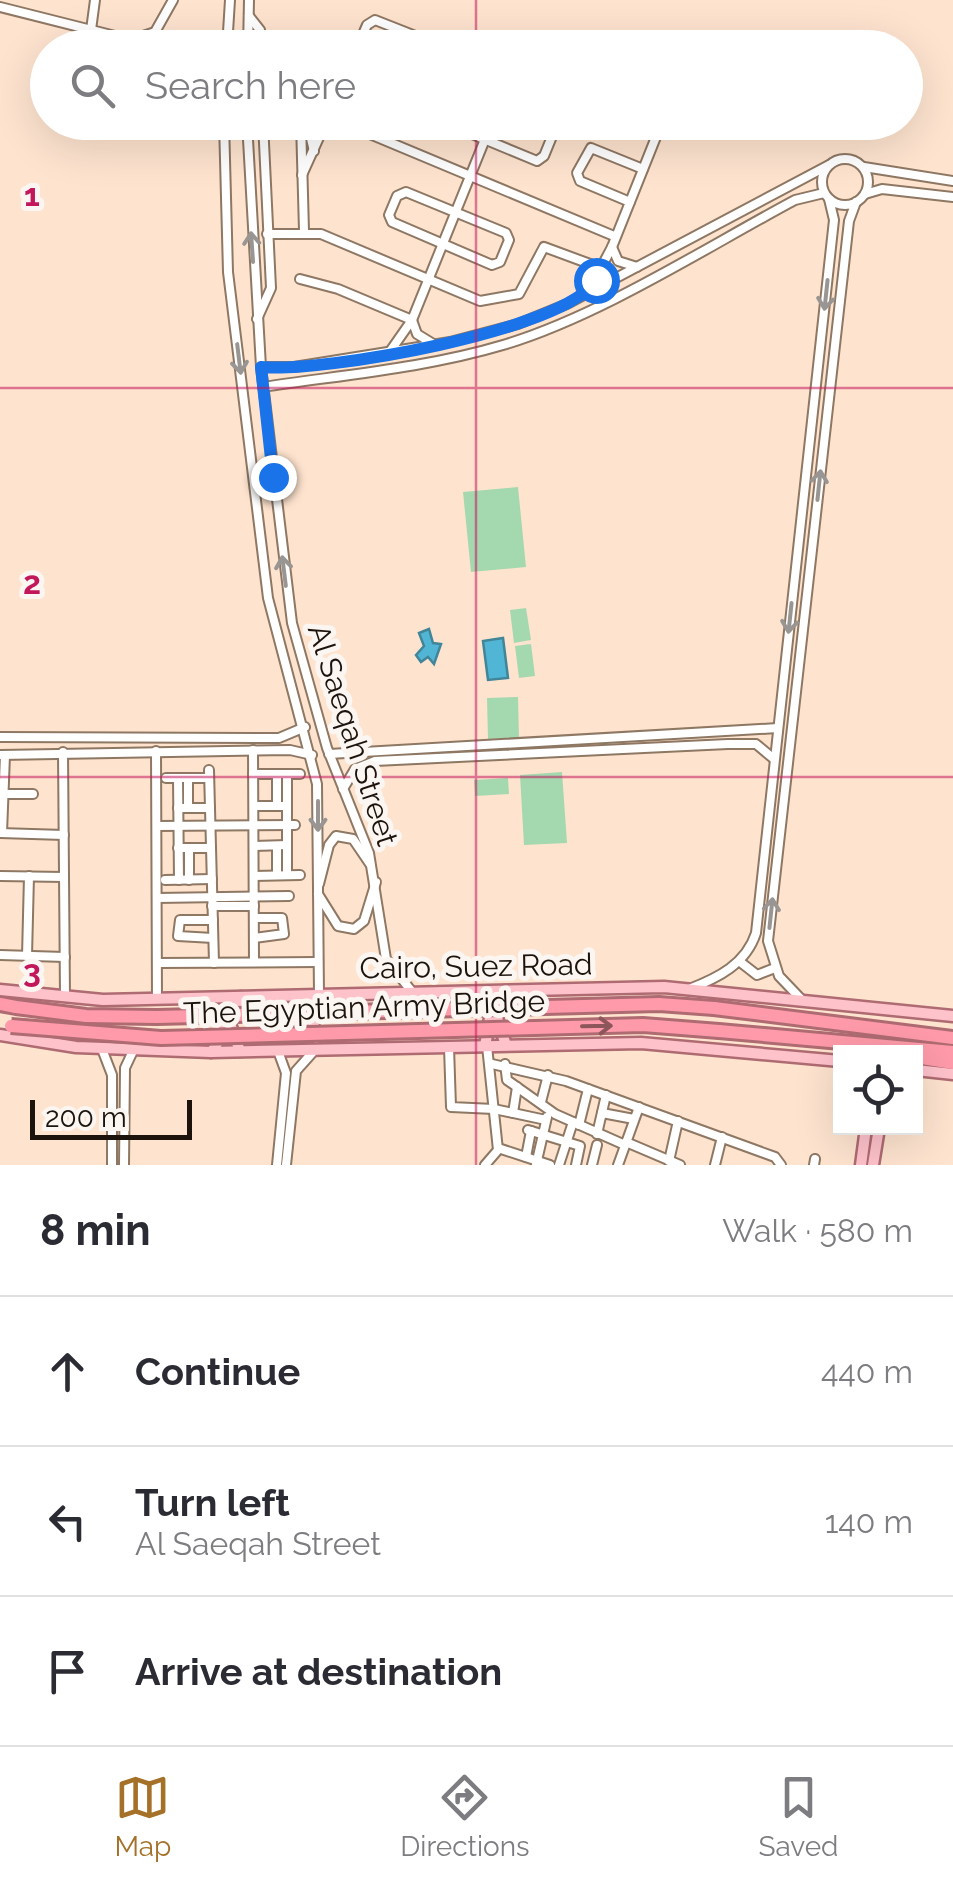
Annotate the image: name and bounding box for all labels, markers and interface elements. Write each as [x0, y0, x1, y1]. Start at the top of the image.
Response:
search box [30, 30, 923, 140]
icon: search [65, 58, 120, 113]
text: Search here [145, 63, 356, 108]
text: 1 [24, 176, 40, 213]
one-way arrow [242, 232, 261, 264]
route start [574, 258, 620, 304]
one-way arrow [816, 278, 835, 310]
one-way arrow [230, 343, 248, 375]
route end [251, 455, 297, 501]
one-way arrow [810, 470, 829, 502]
one-way arrow [274, 555, 293, 587]
text: 2 [23, 564, 41, 601]
one-way arrow [781, 601, 800, 633]
street label: Al Saeqah Street [301, 620, 405, 850]
one-way arrow [308, 798, 328, 831]
one-way arrow [762, 897, 781, 929]
street label: Cairo, Suez Road [359, 946, 593, 986]
text: 3 [23, 952, 41, 989]
street label: The Egyptian Army Bridge [182, 983, 546, 1031]
one-way arrow [581, 1016, 613, 1035]
map controls [833, 1045, 923, 1135]
button: locate [833, 1045, 923, 1135]
scale bar [30, 1095, 192, 1140]
text: 200 m [45, 1101, 127, 1134]
text: 8 min [40, 1206, 151, 1255]
text: Walk · 580 m [722, 1212, 913, 1249]
icon: ahead [40, 1344, 95, 1399]
text: Continue [135, 1349, 300, 1394]
text: 440 m [821, 1353, 913, 1390]
text: Turn left [135, 1480, 290, 1525]
icon: left [40, 1494, 95, 1549]
text: 140 m [825, 1503, 913, 1540]
text: Al Saeqah Street [135, 1525, 381, 1562]
icon: arrive [40, 1644, 95, 1699]
text: Arrive at destination [135, 1649, 502, 1694]
tab: Map [114, 1770, 171, 1863]
tab: Directions [400, 1770, 530, 1863]
tab: Saved [758, 1770, 839, 1863]

